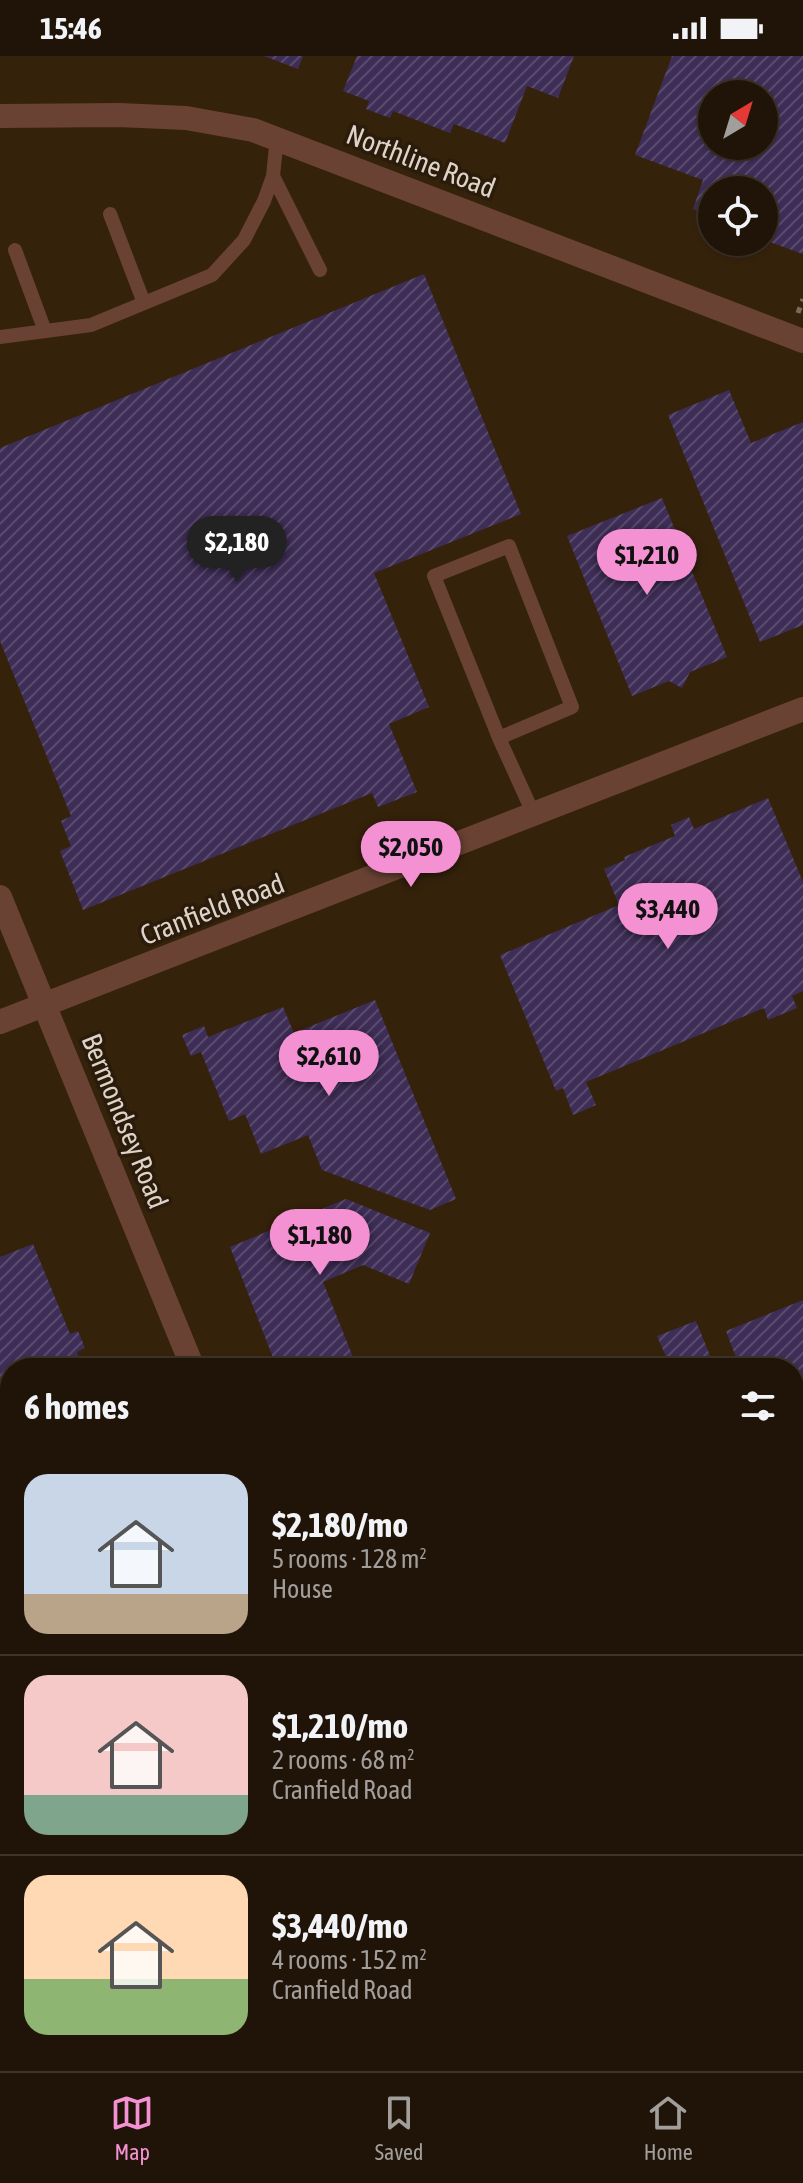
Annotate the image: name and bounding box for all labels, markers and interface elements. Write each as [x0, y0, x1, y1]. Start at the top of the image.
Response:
text: 15:46 [40, 11, 102, 45]
north arrow [698, 80, 778, 160]
map controls [698, 80, 778, 256]
street label: Northline Road [342, 118, 500, 204]
button: locate [698, 176, 778, 256]
pin: $2,180 [172, 516, 302, 584]
text: $2,180 [205, 527, 269, 557]
pin: $1,210 [582, 529, 712, 597]
text: $1,210 [615, 540, 679, 570]
pin: $2,050 [346, 821, 476, 889]
text: $2,050 [379, 832, 443, 862]
street label: Cranfield Road [136, 867, 288, 951]
pin: $3,440 [603, 883, 733, 951]
text: $3,440 [636, 894, 700, 924]
street label: Bermondsey Road [75, 1029, 175, 1213]
pin: $2,610 [264, 1030, 394, 1098]
text: $2,610 [297, 1041, 361, 1071]
pin: $1,180 [255, 1209, 385, 1277]
text: $1,180 [288, 1220, 352, 1250]
icon: filters [736, 1384, 780, 1428]
text: 6 homes [24, 1387, 129, 1426]
text: $2,180/mo [272, 1505, 408, 1544]
icon: home [88, 1506, 184, 1602]
text: 5 rooms · 128 m² [272, 1544, 427, 1574]
text: House [272, 1574, 333, 1604]
text: $1,210/mo [272, 1706, 408, 1745]
icon: home [88, 1707, 184, 1803]
text: 2 rooms · 68 m² [272, 1745, 414, 1775]
text: Cranfield Road [272, 1775, 413, 1805]
text: $3,440/mo [272, 1906, 408, 1945]
icon: home [88, 1907, 184, 2003]
text: 4 rooms · 152 m² [272, 1945, 427, 1975]
text: Cranfield Road [272, 1975, 413, 2005]
tab: Map [110, 2091, 154, 2165]
tab: Saved [375, 2091, 423, 2165]
tab: Home [644, 2091, 693, 2165]

